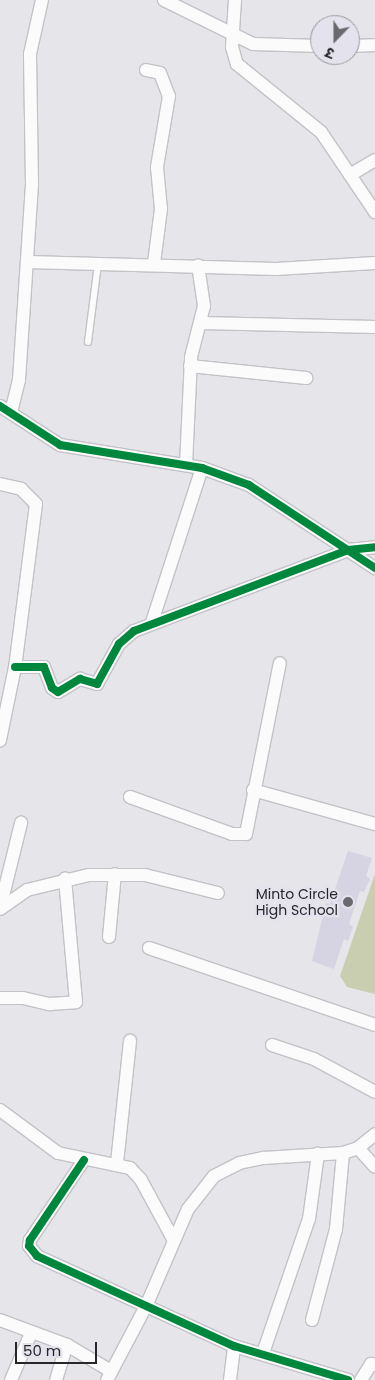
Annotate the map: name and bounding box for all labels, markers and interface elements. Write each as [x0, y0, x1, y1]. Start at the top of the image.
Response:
north arrow [310, 15, 360, 65]
text: उ [322, 42, 337, 64]
place label: Minto Circle High School [256, 886, 338, 919]
marker: Minto Circle High School [342, 896, 354, 908]
scale bar [18, 1332, 100, 1364]
text: 50 m [23, 1340, 61, 1361]

